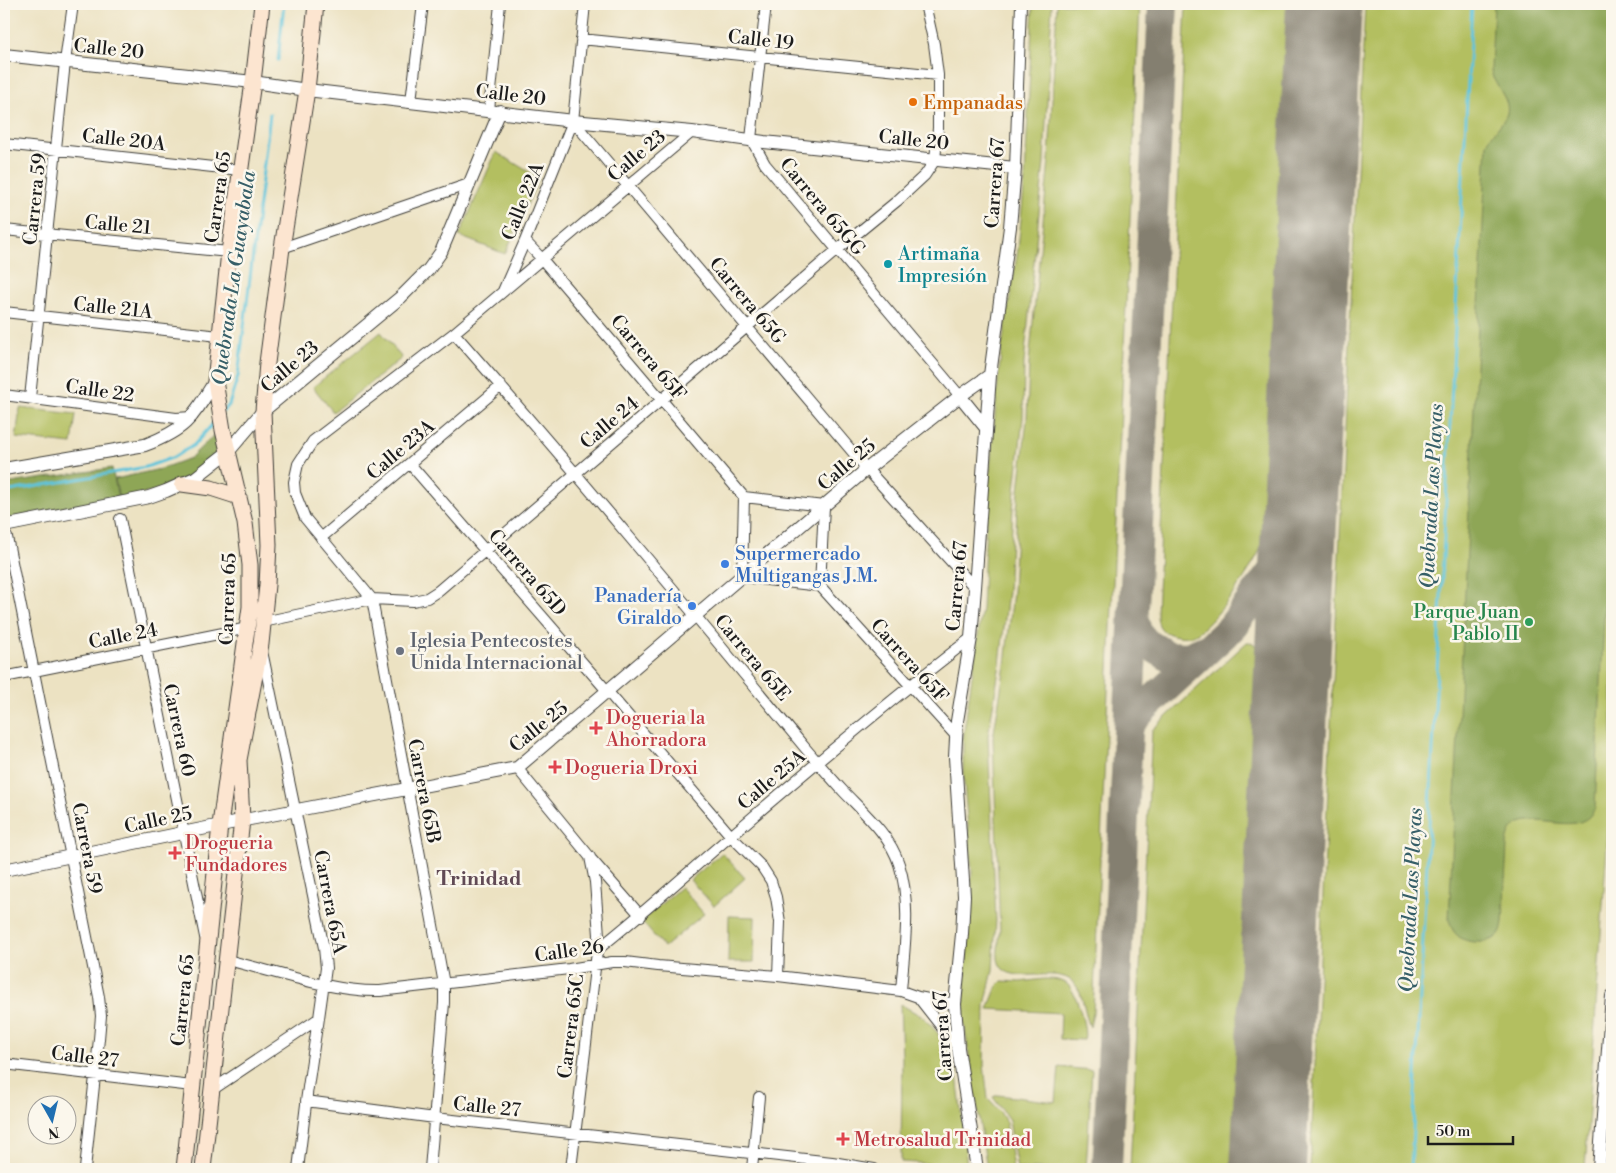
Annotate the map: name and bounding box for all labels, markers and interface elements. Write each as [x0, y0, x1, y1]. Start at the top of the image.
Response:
street label: Calle 19 [727, 25, 795, 55]
street label: Calle 20 [72, 33, 145, 65]
street label: Calle 20 [474, 79, 548, 111]
place label: Empanadas [923, 91, 1023, 115]
marker: Empanadas [907, 96, 919, 108]
street label: Calle 20A [81, 124, 168, 156]
street label: Calle 23 [603, 124, 671, 187]
street label: Calle 20 [877, 124, 950, 156]
street label: Carrera 67 [980, 137, 1010, 229]
street label: Carrera 65 [200, 150, 236, 245]
street label: Carrera 59 [18, 152, 52, 246]
street label: Carrera 65GG [774, 153, 870, 261]
street label: Calle 22A [496, 158, 550, 244]
water label: Quebrada La Guayabala [207, 169, 262, 387]
street label: Calle 21 [84, 210, 152, 240]
place label: Artimaña Impresión [897, 242, 987, 288]
street label: Carrera 65G [704, 252, 791, 349]
marker: Artimaña Impresión [882, 258, 894, 270]
street label: Calle 21A [72, 292, 155, 324]
street label: Carrera 65F [605, 310, 691, 406]
street label: Calle 23 [256, 335, 324, 398]
street label: Calle 22 [64, 374, 136, 408]
street label: Calle 24 [575, 391, 644, 454]
water label: Quebrada Las Playas [1415, 403, 1450, 589]
street label: Calle 23A [362, 414, 440, 485]
street label: Calle 25 [813, 433, 881, 496]
street label: Carrera 65D [483, 524, 572, 621]
street label: Carrera 67 [941, 539, 973, 632]
place label: Supermercado Multigangas J.M. [735, 542, 878, 588]
street label: Carrera 65 [214, 552, 242, 646]
marker: Supermercado Multigangas J.M. [719, 558, 731, 570]
place label: Panadería Giraldo [595, 584, 682, 630]
marker: Panadería Giraldo [686, 600, 698, 612]
place label: Parque Juan Pablo II [1413, 600, 1519, 646]
street label: Carrera 65E [709, 609, 795, 706]
street label: Carrera 65F [865, 614, 953, 708]
marker: Parque Juan Pablo II [1523, 616, 1535, 628]
street label: Calle 24 [87, 618, 160, 654]
place label: Iglesia Pentecostes Unida Internacional [410, 629, 583, 675]
marker: Iglesia Pentecostes Unida Internacional [394, 645, 406, 657]
street label: Carrera 60 [157, 681, 201, 779]
street label: Calle 25 [504, 696, 573, 758]
place label: Dogueria la Ahorradora [605, 706, 707, 752]
marker: Dogueria la Ahorradora [590, 722, 602, 734]
street label: Carrera 65B [402, 737, 446, 845]
street label: Calle 25A [733, 744, 811, 815]
place label: Dogueria Droxi [565, 756, 698, 780]
marker: Dogueria Droxi [549, 761, 561, 773]
street label: Carrera 59 [66, 800, 108, 896]
street label: Calle 25 [122, 801, 194, 839]
water label: Quebrada Las Playas [1394, 807, 1429, 993]
place label: Drogueria Fundadores [185, 831, 287, 877]
marker: Drogueria Fundadores [169, 847, 181, 859]
street label: Carrera 65A [308, 848, 352, 957]
district label: Trinidad [436, 867, 522, 892]
street label: Calle 26 [533, 934, 605, 968]
street label: Carrera 65 [166, 953, 200, 1047]
street label: Carrera 65C [553, 972, 589, 1080]
street label: Carrera 67 [928, 989, 958, 1082]
street label: Calle 27 [50, 1041, 120, 1073]
street label: Calle 27 [452, 1092, 522, 1123]
north arrow [28, 1096, 78, 1146]
scale bar [1428, 1113, 1514, 1145]
text: N [47, 1122, 60, 1142]
text: 50 m [1436, 1122, 1470, 1141]
place label: Metrosalud Trinidad [854, 1128, 1031, 1152]
marker: Metrosalud Trinidad [836, 1132, 850, 1146]

